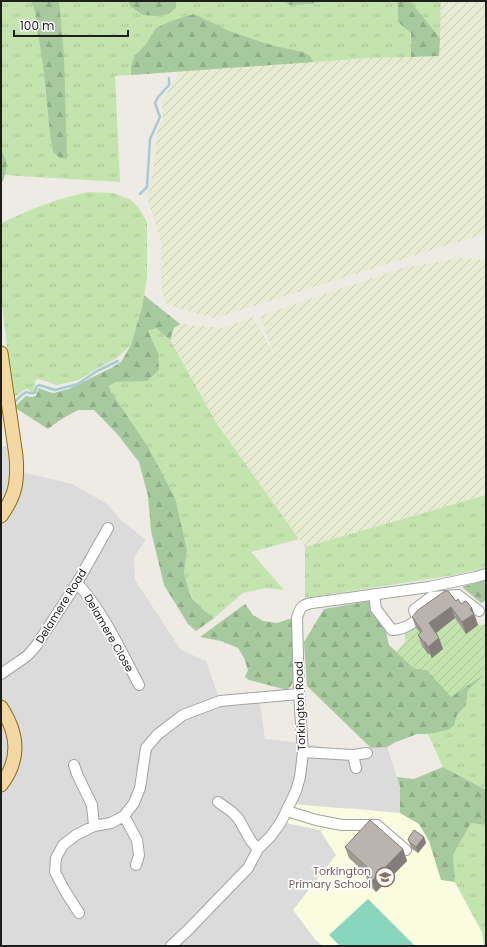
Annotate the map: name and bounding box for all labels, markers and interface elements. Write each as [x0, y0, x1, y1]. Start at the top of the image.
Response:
scale bar [14, 12, 128, 38]
text: 100 m [20, 17, 54, 34]
street label: Delamere Road [32, 566, 90, 646]
street label: Delamere Close [80, 591, 138, 675]
street label: Torkington Road [290, 661, 310, 751]
place label: Torkington Primary School [289, 863, 371, 892]
school or university icon: Torkington Primary School [374, 866, 396, 888]

